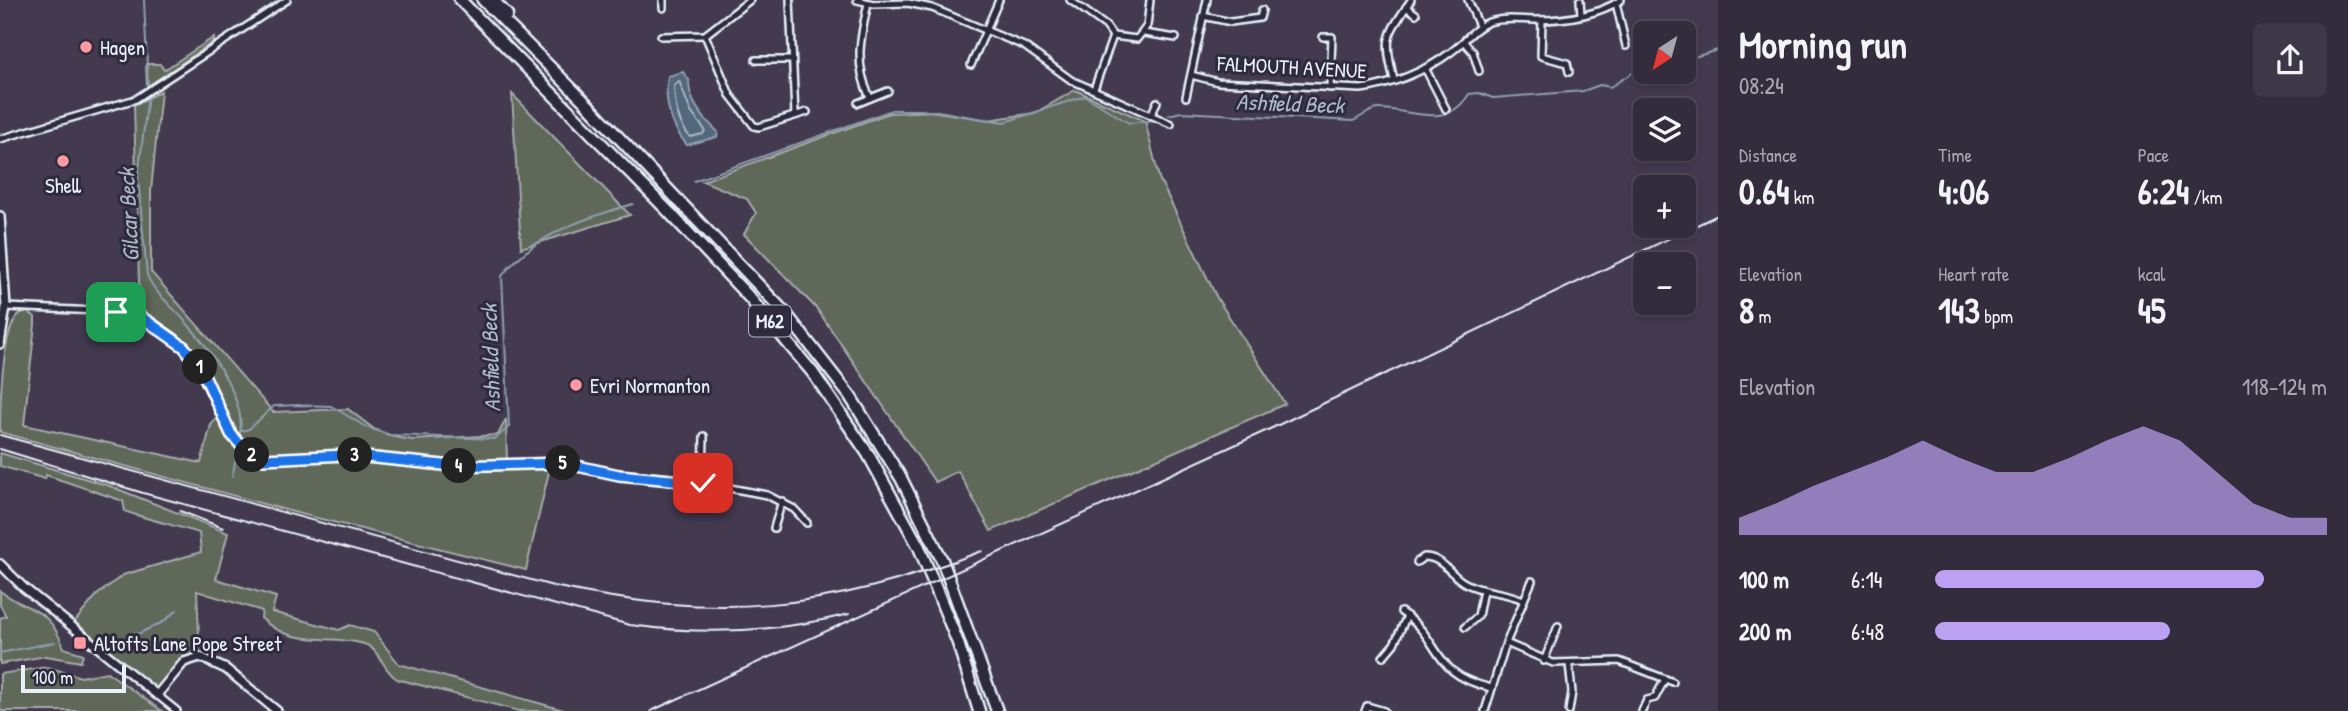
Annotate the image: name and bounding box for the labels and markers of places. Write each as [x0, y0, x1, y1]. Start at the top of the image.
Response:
place label: Hagen [100, 33, 145, 62]
marker: Hagen [78, 39, 94, 55]
marker: Shell [55, 153, 71, 169]
place label: Shell [45, 171, 82, 200]
pin [86, 282, 146, 342]
pin: 1 [182, 350, 218, 384]
place label: Evri Normanton [590, 371, 710, 400]
marker: Evri Normanton [568, 377, 584, 393]
pin: 2 [234, 438, 270, 472]
pin: 3 [338, 438, 372, 472]
pin: 5 [546, 446, 580, 480]
pin: 4 [442, 448, 476, 484]
pin [673, 453, 733, 513]
place label: Altofts Lane Pope Street [94, 629, 282, 658]
marker: Altofts Lane Pope Street [72, 635, 88, 651]

